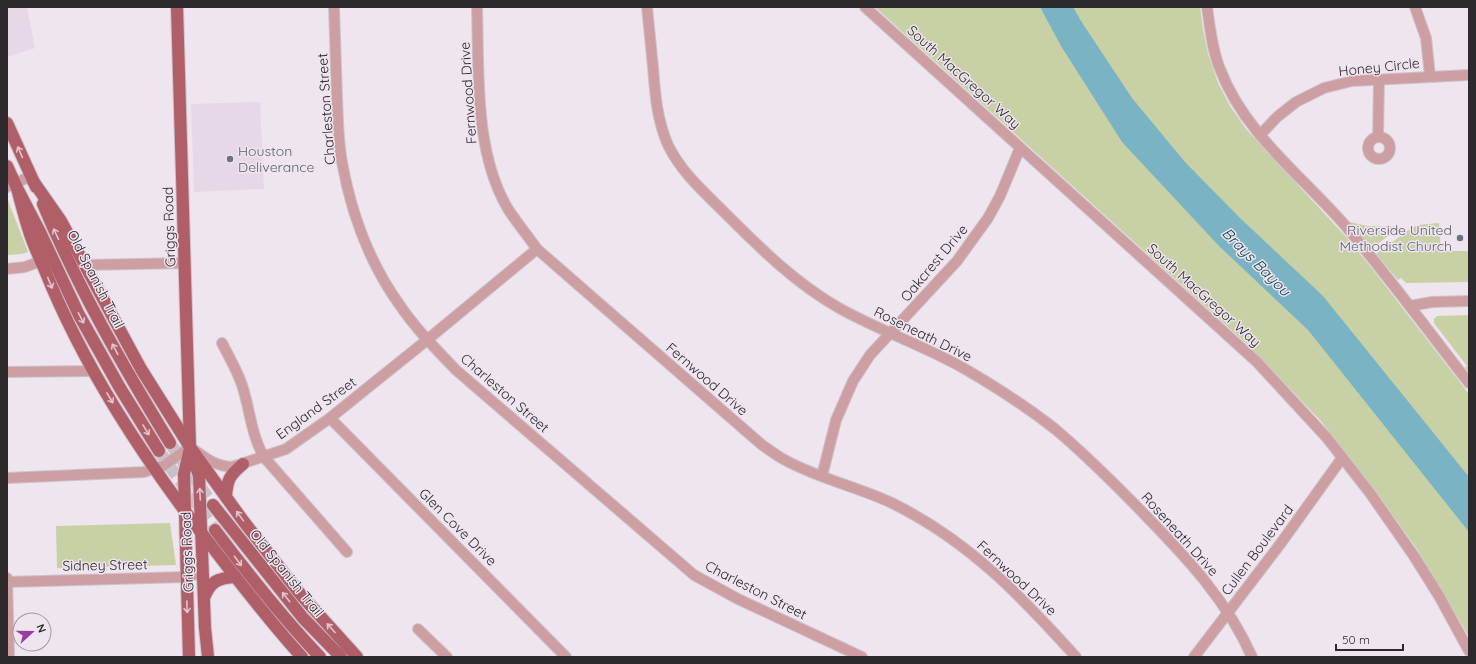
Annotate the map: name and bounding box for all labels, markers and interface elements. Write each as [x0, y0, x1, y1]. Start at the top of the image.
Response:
street label: South MacGregor Way [903, 21, 1025, 133]
street label: Fernwood Drive [455, 41, 481, 145]
street label: Charleston Street [313, 52, 339, 165]
street label: Honey Circle [1337, 54, 1421, 80]
place label: Houston Deliverance [238, 142, 315, 176]
one-way arrow [16, 146, 23, 158]
marker: Houston Deliverance [225, 154, 235, 164]
street label: Griggs Road [159, 186, 179, 268]
street label: Oakcrest Drive [896, 221, 972, 305]
place label: Riverside United Methodist Church [1339, 221, 1452, 255]
water label: Brays Bayou [1218, 224, 1296, 301]
street label: Old Spanish Trail [63, 227, 129, 331]
one-way arrow [51, 228, 59, 240]
marker: Riverside United Methodist Church [1455, 233, 1465, 243]
street label: South MacGregor Way [1143, 239, 1265, 351]
one-way arrow [47, 277, 54, 289]
street label: Roseneath Drive [871, 302, 975, 366]
one-way arrow [77, 312, 85, 324]
street label: Fernwood Drive [662, 339, 752, 419]
one-way arrow [110, 344, 118, 356]
street label: Charleston Street [457, 350, 553, 437]
street label: England Street [272, 373, 360, 443]
one-way arrow [107, 392, 115, 404]
one-way arrow [142, 424, 150, 435]
street label: Glen Cove Drive [415, 484, 501, 570]
one-way arrow [196, 488, 203, 501]
street label: Roseneath Drive [1138, 488, 1223, 580]
street label: Cullen Boulevard [1217, 501, 1297, 599]
street label: Griggs Road [177, 511, 197, 593]
one-way arrow [236, 511, 244, 522]
street label: Old Spanish Trail [246, 525, 328, 621]
street label: Fernwood Drive [973, 536, 1061, 620]
street label: Sidney Street [62, 555, 148, 575]
one-way arrow [234, 556, 242, 567]
street label: Charleston Street [702, 557, 810, 624]
one-way arrow [282, 592, 291, 602]
one-way arrow [183, 600, 191, 613]
north arrow [12, 612, 52, 652]
text: N [33, 622, 49, 635]
one-way arrow [327, 623, 336, 633]
scale bar [1336, 626, 1403, 652]
text: 50 m [1342, 632, 1370, 647]

